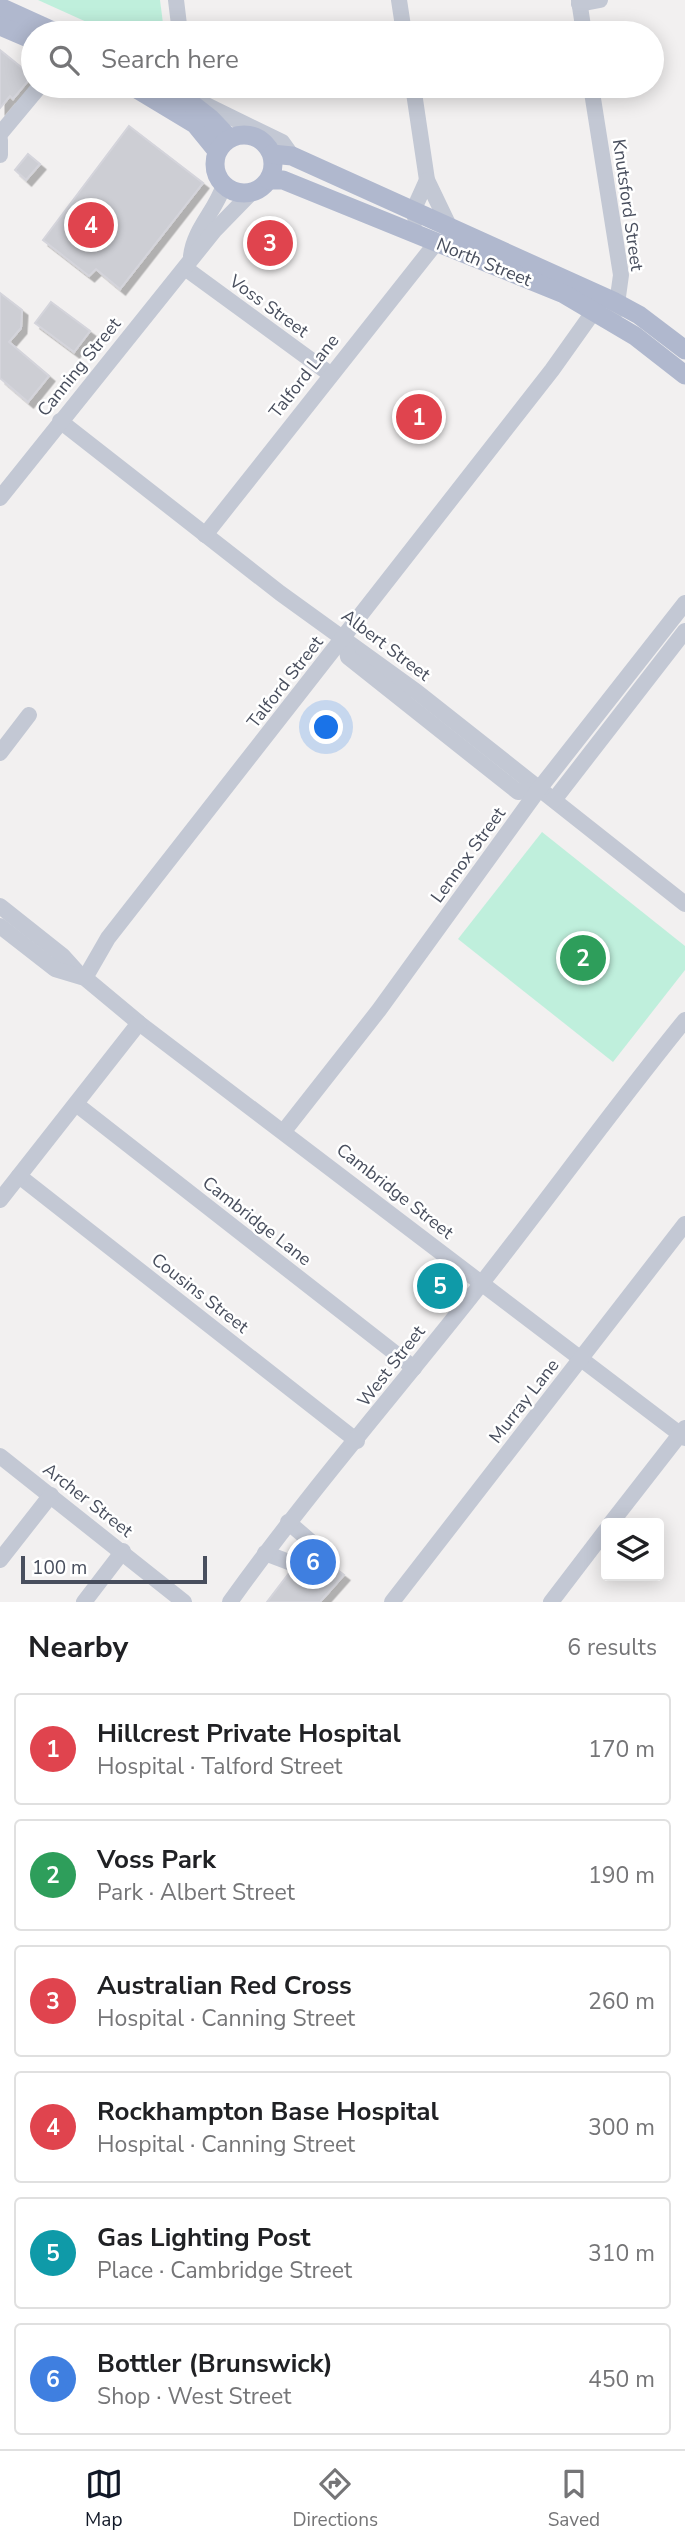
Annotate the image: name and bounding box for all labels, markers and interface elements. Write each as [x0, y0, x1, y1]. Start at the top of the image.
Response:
search box [21, 21, 664, 98]
icon: search [45, 41, 83, 79]
text: Search here [101, 42, 239, 77]
street label: Knutsford Street [607, 138, 649, 273]
pin: 4 [68, 199, 114, 251]
pin: 3 [247, 217, 293, 269]
street label: North Street [433, 232, 536, 292]
street label: Voss Street [224, 269, 314, 343]
street label: Canning Street [32, 312, 127, 421]
street label: Talford Lane [264, 329, 344, 423]
pin: 1 [396, 391, 442, 443]
street label: Albert Street [337, 604, 436, 687]
street label: Talford Street [242, 631, 329, 733]
your location [309, 710, 343, 744]
street label: Lennox Street [425, 802, 511, 908]
pin: 2 [560, 932, 606, 984]
street label: Cambridge Street [332, 1138, 459, 1245]
street label: Cambridge Lane [198, 1171, 316, 1271]
street label: Cousins Street [146, 1248, 254, 1339]
pin: 5 [417, 1260, 463, 1312]
street label: West Street [352, 1320, 431, 1412]
street label: Murray Lane [484, 1354, 564, 1448]
street label: Archer Street [38, 1457, 138, 1543]
map controls [601, 1518, 664, 1581]
button: layers [601, 1518, 664, 1581]
pin: 6 [290, 1536, 336, 1588]
scale bar [21, 1553, 206, 1585]
text: 100 m [32, 1555, 87, 1581]
text: Nearby [28, 1627, 128, 1668]
text: 6 results [567, 1632, 657, 1663]
text: Hillcrest Private Hospital [97, 1716, 401, 1751]
text: 1 [46, 1734, 60, 1765]
text: 170 m [588, 1734, 655, 1765]
text: Hospital · Talford Street [97, 1751, 342, 1782]
text: Voss Park [97, 1842, 216, 1877]
text: 2 [46, 1860, 60, 1891]
text: 190 m [588, 1860, 655, 1891]
text: Park · Albert Street [97, 1877, 295, 1908]
text: Australian Red Cross [97, 1968, 352, 2003]
text: 3 [46, 1986, 60, 2017]
text: 260 m [588, 1986, 655, 2017]
text: Hospital · Canning Street [97, 2003, 355, 2034]
text: Rockhampton Base Hospital [97, 2094, 439, 2129]
text: 4 [46, 2112, 60, 2143]
text: 300 m [588, 2112, 655, 2143]
text: Hospital · Canning Street [97, 2129, 355, 2160]
text: Gas Lighting Post [97, 2220, 311, 2255]
text: 5 [46, 2238, 60, 2269]
text: 310 m [588, 2238, 655, 2269]
text: Place · Cambridge Street [97, 2255, 352, 2286]
text: Bottler (Brunswick) [97, 2346, 333, 2381]
text: 6 [46, 2364, 60, 2395]
text: 450 m [588, 2364, 655, 2395]
text: Shop · West Street [97, 2381, 291, 2412]
tab: Map [85, 2465, 123, 2533]
tab: Directions [292, 2465, 378, 2533]
tab: Saved [548, 2465, 600, 2533]

